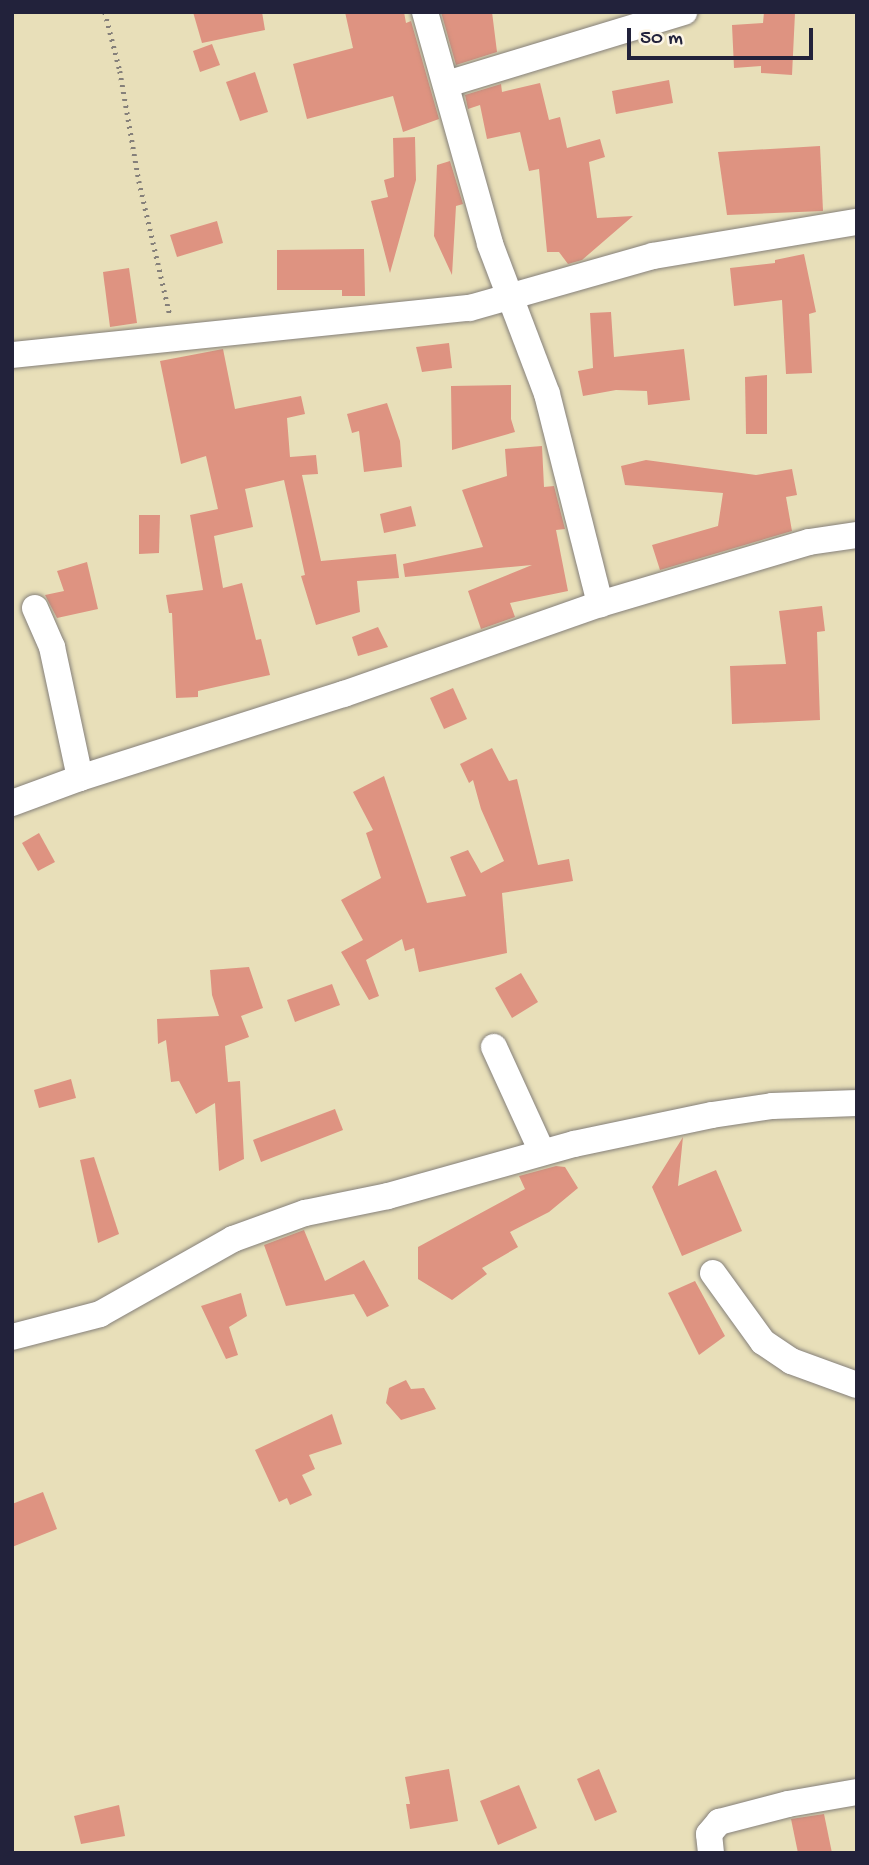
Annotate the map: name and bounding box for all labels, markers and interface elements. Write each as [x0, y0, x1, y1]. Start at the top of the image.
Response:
scale bar [631, 14, 816, 58]
text: 50 m [640, 27, 683, 52]

